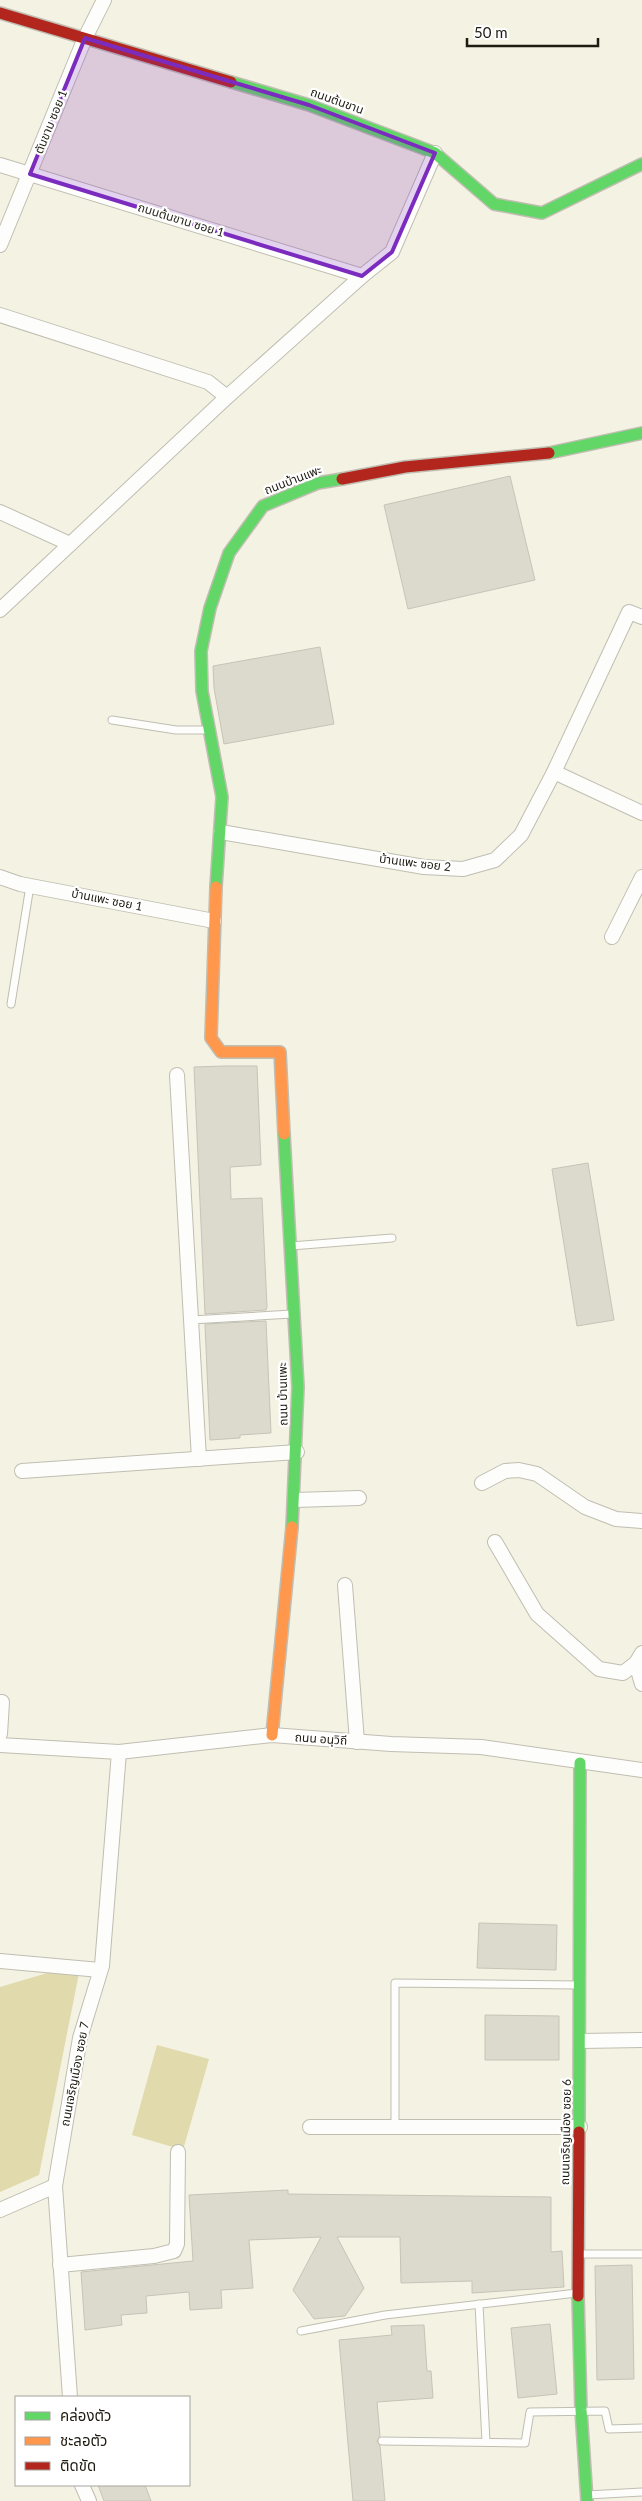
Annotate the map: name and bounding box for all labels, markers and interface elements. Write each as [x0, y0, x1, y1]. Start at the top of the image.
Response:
scale bar [467, 15, 598, 47]
text: 50 m [474, 23, 508, 41]
street label: ถนนต้นขาน [308, 84, 366, 117]
street label: ตันขาม ซอย 1 [31, 88, 70, 156]
street label: ถนนต้นขาน ซอย 1 [136, 199, 226, 240]
street label: ถนนบ้านแพะ [262, 462, 324, 497]
street label: บ้านแพะ ซอย 2 [378, 851, 452, 874]
street label: บ้านแพะ ซอย 1 [70, 885, 144, 914]
street label: ถนน บ้านแพะ [274, 1362, 291, 1426]
street label: ถนน อนุวิถี [294, 1729, 348, 1748]
street label: ถนนเจริญเมือง ซอย 7 [57, 2020, 92, 2128]
street label: ถนนเจริญเมือง ซอย 6 [557, 2079, 574, 2185]
legend [15, 2396, 190, 2486]
text: คล่องตัว [60, 2406, 111, 2424]
text: ชะลอตัว [60, 2431, 107, 2449]
text: ติดขัด [60, 2456, 96, 2474]

